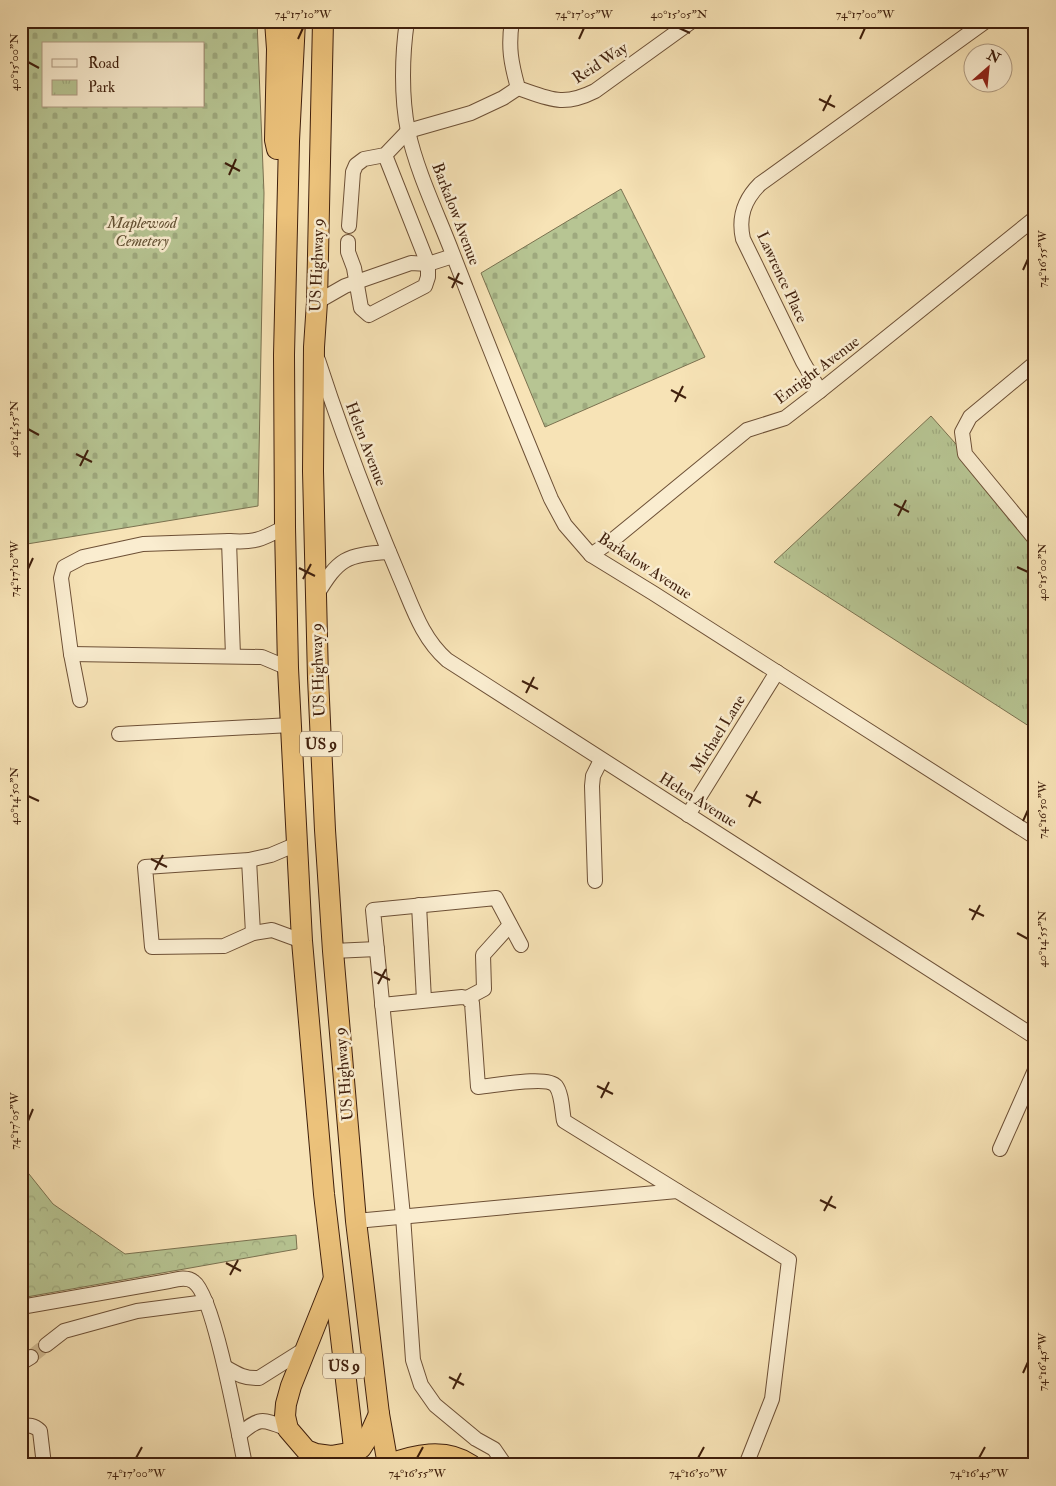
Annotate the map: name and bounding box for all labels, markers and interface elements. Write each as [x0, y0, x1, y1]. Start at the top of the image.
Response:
text: 74°17'10"W [275, 7, 332, 22]
text: 74°17'05"W [555, 7, 614, 22]
text: 40°15'05"N [651, 7, 708, 22]
text: 74°17'00"W [836, 7, 895, 22]
text: 40°15'00"N [7, 33, 22, 91]
street label: Reid Way [569, 37, 632, 88]
legend [42, 42, 205, 108]
north arrow [964, 42, 1014, 92]
text: N [983, 46, 1004, 67]
text: Road [88, 54, 120, 73]
text: Park [88, 78, 115, 97]
street label: Barkalow Avenue [427, 160, 485, 268]
park label: Maplewood Cemetery [106, 213, 178, 251]
street label: US Highway 9 [305, 218, 329, 312]
street label: Lawrence Place [752, 228, 812, 326]
text: 74°16'55"W [1035, 230, 1050, 288]
street label: Enright Avenue [771, 331, 864, 408]
street label: Helen Avenue [341, 399, 391, 489]
text: 40°14'55"N [7, 400, 22, 458]
street label: Barkalow Avenue [594, 528, 696, 604]
text: 74°17'10"W [7, 540, 22, 597]
text: 40°15'00"N [1035, 543, 1050, 601]
street label: US Highway 9 [306, 623, 330, 717]
street label: Michael Lane [686, 691, 750, 777]
road number: US 9 [300, 732, 342, 756]
text: 40°14'50"N [7, 767, 22, 825]
street label: Helen Avenue [655, 768, 741, 832]
text: 74°16'50"W [1035, 780, 1050, 839]
text: 40°14'55"N [1035, 910, 1050, 968]
street label: US Highway 9 [330, 1026, 358, 1122]
text: 74°17'05"W [7, 1091, 22, 1150]
text: 74°16'45"W [1035, 1332, 1050, 1391]
road number: US 9 [323, 1354, 365, 1378]
text: 74°17'00"W [107, 1466, 166, 1481]
text: 74°16'55"W [388, 1466, 446, 1481]
text: 74°16'50"W [669, 1466, 728, 1481]
text: 74°16'45"W [950, 1466, 1009, 1481]

